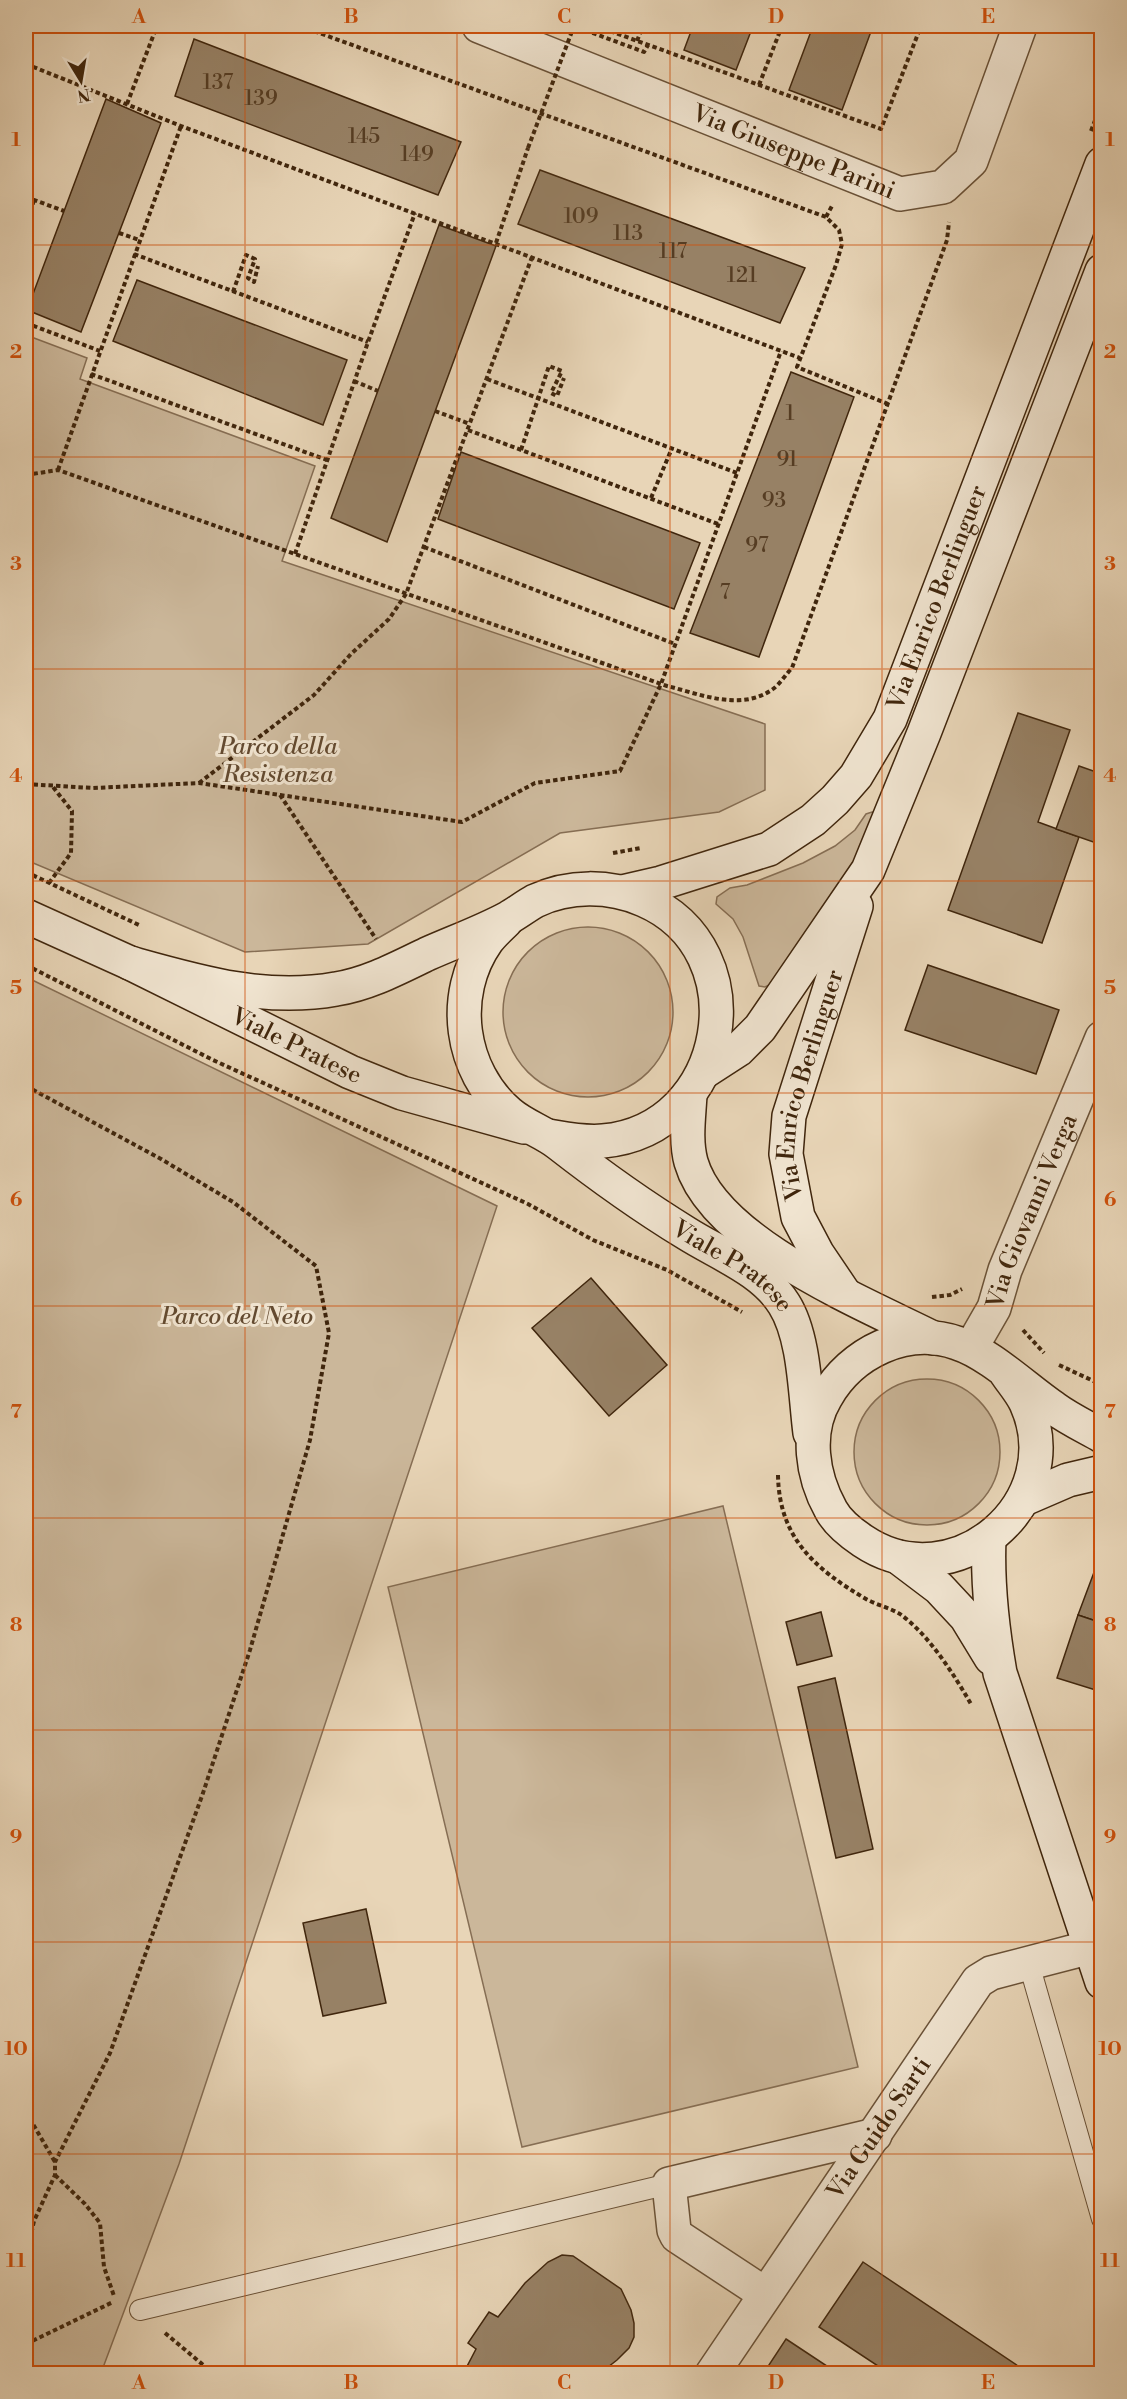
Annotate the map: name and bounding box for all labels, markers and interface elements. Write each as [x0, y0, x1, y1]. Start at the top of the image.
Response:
text: A [131, 5, 147, 30]
text: B [343, 5, 359, 30]
text: C [557, 5, 571, 30]
text: D [768, 5, 784, 30]
text: E [981, 5, 995, 30]
north arrow [51, 51, 111, 111]
house number: 137 [203, 70, 234, 96]
text: N [75, 84, 92, 106]
house number: 139 [244, 86, 278, 112]
street label: Via Giuseppe Parini [687, 98, 899, 207]
house number: 145 [348, 124, 380, 150]
text: 1 [11, 128, 21, 153]
text: 1 [1105, 128, 1115, 153]
house number: 149 [400, 142, 434, 168]
house number: 109 [563, 204, 599, 230]
house number: 113 [613, 221, 643, 247]
house number: 117 [659, 239, 688, 265]
house number: 121 [727, 263, 757, 289]
text: 2 [10, 340, 22, 365]
text: 2 [1104, 340, 1116, 365]
house number: 1 [785, 401, 795, 427]
house number: 91 [776, 447, 798, 473]
street label: Via Enrico Berlinguer [881, 481, 994, 715]
house number: 93 [762, 488, 786, 514]
house number: 97 [745, 533, 769, 559]
text: 3 [10, 552, 22, 577]
text: 3 [1104, 552, 1116, 577]
house number: 7 [720, 580, 731, 606]
park label: Parco della Resistenza [218, 732, 338, 790]
text: 4 [9, 764, 23, 789]
text: 4 [1103, 764, 1117, 789]
street label: Via Enrico Berlinguer [772, 966, 851, 1204]
text: 5 [10, 976, 22, 1001]
text: 5 [1104, 976, 1116, 1001]
street label: Viale Pratese [225, 1001, 366, 1091]
street label: Via Giovanni Verga [980, 1109, 1085, 1313]
text: 6 [10, 1188, 23, 1213]
text: 6 [1104, 1188, 1117, 1213]
street label: Viale Pratese [665, 1214, 799, 1318]
park label: Parco del Neto [160, 1302, 313, 1332]
text: 7 [10, 1400, 22, 1425]
text: 7 [1104, 1400, 1116, 1425]
text: 8 [10, 1613, 23, 1638]
text: 8 [1104, 1613, 1117, 1638]
text: 9 [10, 1825, 22, 1850]
text: 9 [1104, 1825, 1116, 1850]
text: 10 [4, 2037, 28, 2062]
text: 10 [1098, 2037, 1122, 2062]
street label: Via Guido Sarti [820, 2052, 938, 2206]
text: 11 [6, 2249, 26, 2274]
text: 11 [1100, 2249, 1120, 2274]
text: A [131, 2371, 147, 2396]
text: B [343, 2371, 359, 2396]
text: C [557, 2371, 571, 2396]
text: D [768, 2371, 784, 2396]
text: E [981, 2371, 995, 2396]

